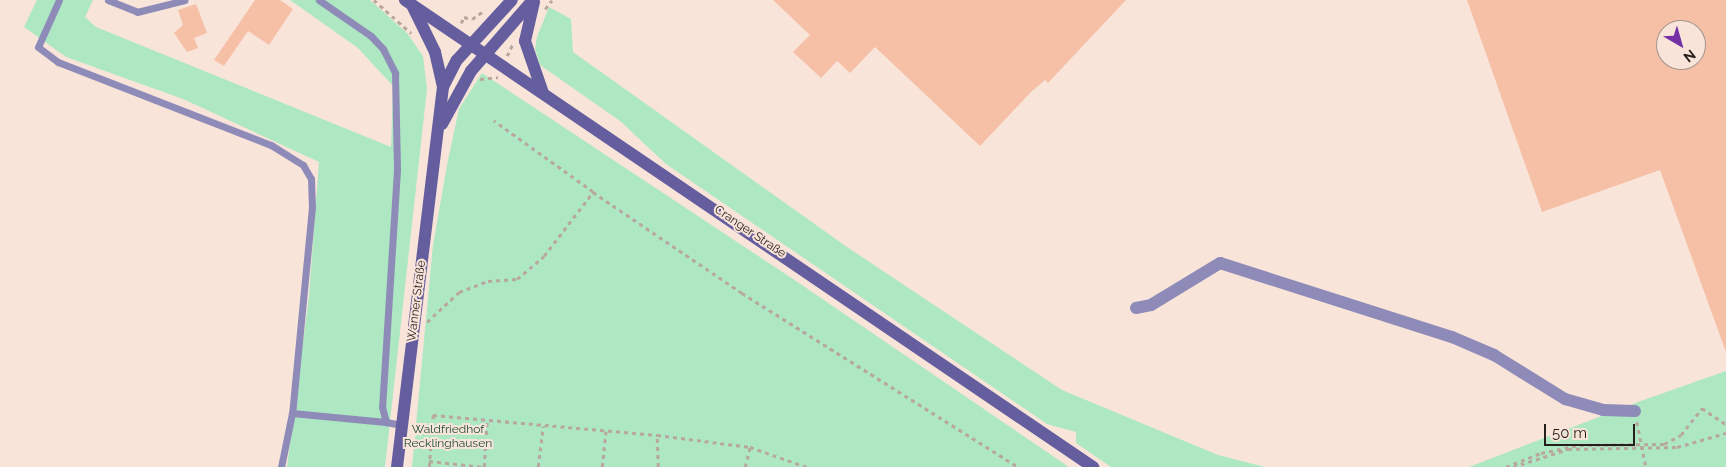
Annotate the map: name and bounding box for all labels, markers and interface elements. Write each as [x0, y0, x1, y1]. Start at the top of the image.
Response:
north arrow [1656, 20, 1706, 70]
text: N [1680, 46, 1699, 66]
street label: Cranger Straße [711, 203, 789, 261]
street label: Wanner Straße [405, 259, 429, 343]
scale bar [1546, 414, 1637, 446]
park label: Waldfriedhof Recklinghausen [404, 423, 492, 451]
text: 50 m [1552, 424, 1587, 442]

